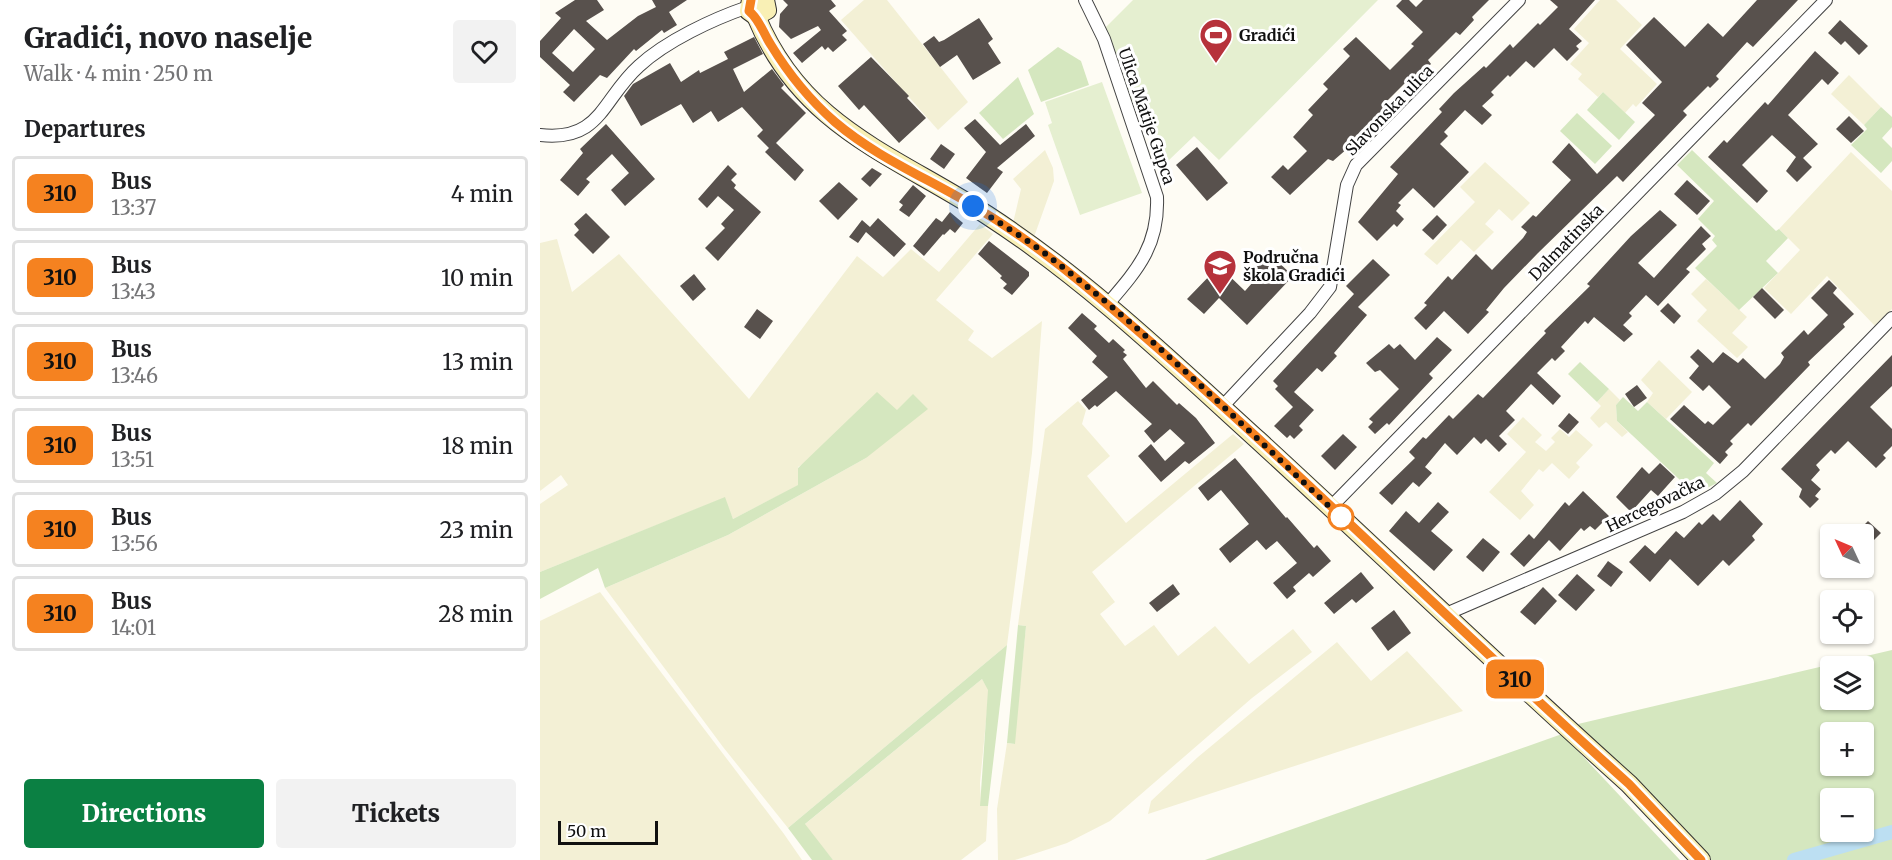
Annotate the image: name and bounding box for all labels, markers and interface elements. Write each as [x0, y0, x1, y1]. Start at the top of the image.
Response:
sports icon: Gradići [1198, 17, 1234, 64]
text: Gradići, novo naselje [24, 20, 312, 56]
button: heart [453, 20, 516, 83]
place label: Gradići [1239, 25, 1296, 45]
street label: Ulica Matije Gupca [1114, 45, 1180, 187]
street label: Slavonska ulica [1341, 60, 1438, 160]
text: Walk · 4 min · 250 m [24, 61, 213, 86]
text: Departures [24, 115, 146, 143]
text: Bus [111, 167, 152, 195]
text: 310 [43, 180, 77, 207]
text: 4 min [451, 180, 513, 208]
your location [958, 191, 988, 221]
text: 13:37 [111, 195, 156, 220]
street label: Dalmatinska [1525, 199, 1608, 284]
place label: Područna škola Gradići [1243, 247, 1346, 285]
school or university icon: Područna škola Gradići [1202, 248, 1238, 295]
text: Bus [111, 251, 152, 279]
text: 310 [43, 264, 77, 291]
text: 10 min [441, 264, 513, 292]
text: 13:43 [111, 279, 156, 304]
text: Bus [111, 335, 152, 363]
text: 310 [43, 348, 77, 375]
text: 13 min [442, 348, 513, 376]
text: 13:46 [111, 363, 158, 388]
text: Bus [111, 419, 152, 447]
text: 310 [43, 432, 77, 459]
text: 18 min [442, 432, 513, 460]
text: 13:51 [111, 447, 154, 472]
street label: Hercegovačka [1602, 471, 1708, 536]
text: Bus [111, 503, 152, 531]
unlabelled marker [1328, 504, 1354, 530]
text: 310 [43, 516, 77, 543]
text: 23 min [439, 516, 513, 544]
north arrow [1820, 524, 1874, 578]
map controls [1820, 524, 1874, 842]
text: 13:56 [111, 531, 158, 556]
text: Bus [111, 587, 152, 615]
button: locate [1820, 590, 1874, 644]
text: 310 [43, 600, 77, 627]
text: 28 min [438, 600, 513, 628]
text: 14:01 [111, 615, 156, 640]
button: layers [1820, 656, 1874, 710]
line badge: 310 [1480, 660, 1550, 698]
text: 310 [1498, 666, 1532, 693]
button: + [1820, 722, 1874, 776]
button: Directions [24, 779, 264, 848]
button: Tickets [276, 779, 516, 848]
button: − [1820, 788, 1874, 842]
scale bar [558, 818, 658, 846]
text: 50 m [567, 821, 606, 841]

